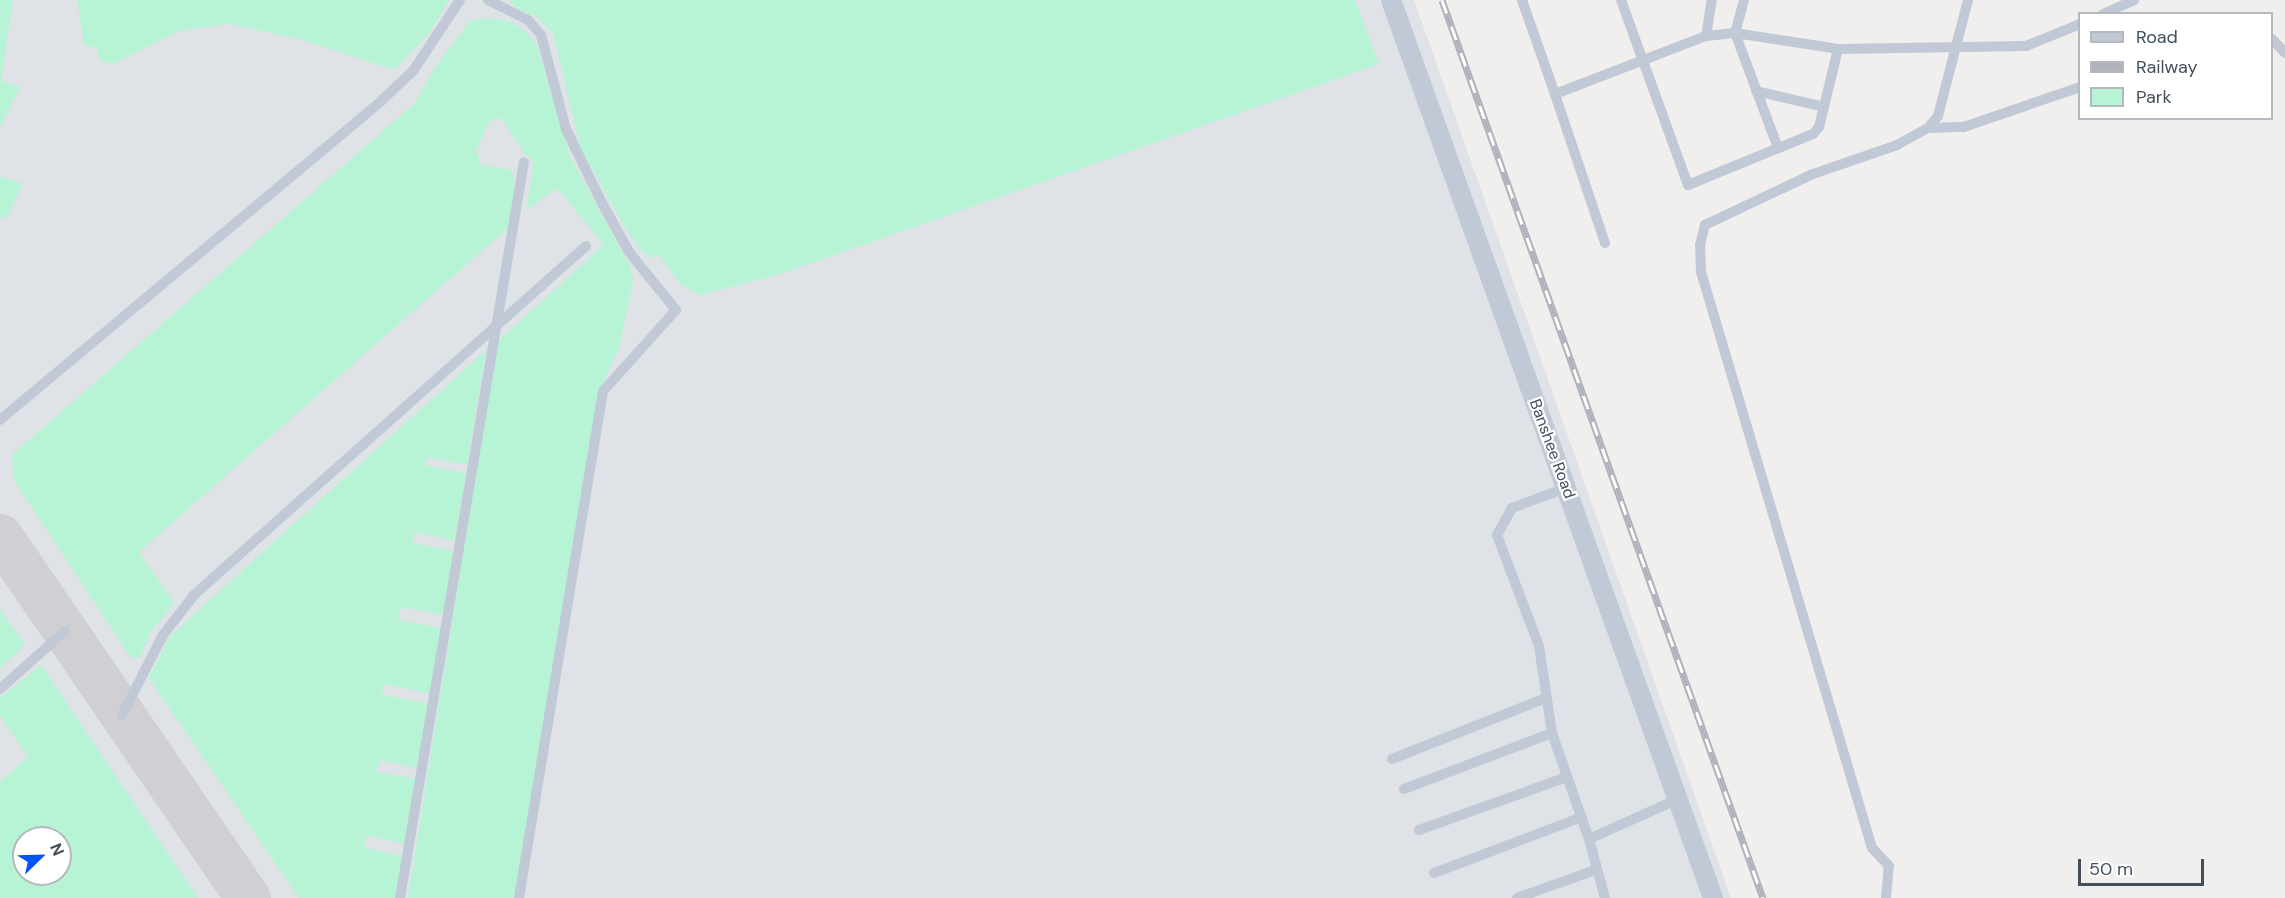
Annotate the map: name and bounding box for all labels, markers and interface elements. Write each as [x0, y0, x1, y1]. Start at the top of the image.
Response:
legend [2078, 12, 2273, 120]
text: Road [2136, 25, 2178, 49]
text: Railway [2136, 55, 2198, 79]
text: Park [2136, 85, 2172, 109]
street label: Banshee Road [1525, 397, 1579, 501]
north arrow [12, 826, 72, 886]
text: N [45, 840, 69, 859]
scale bar [2081, 847, 2207, 885]
text: 50 m [2089, 857, 2133, 881]

